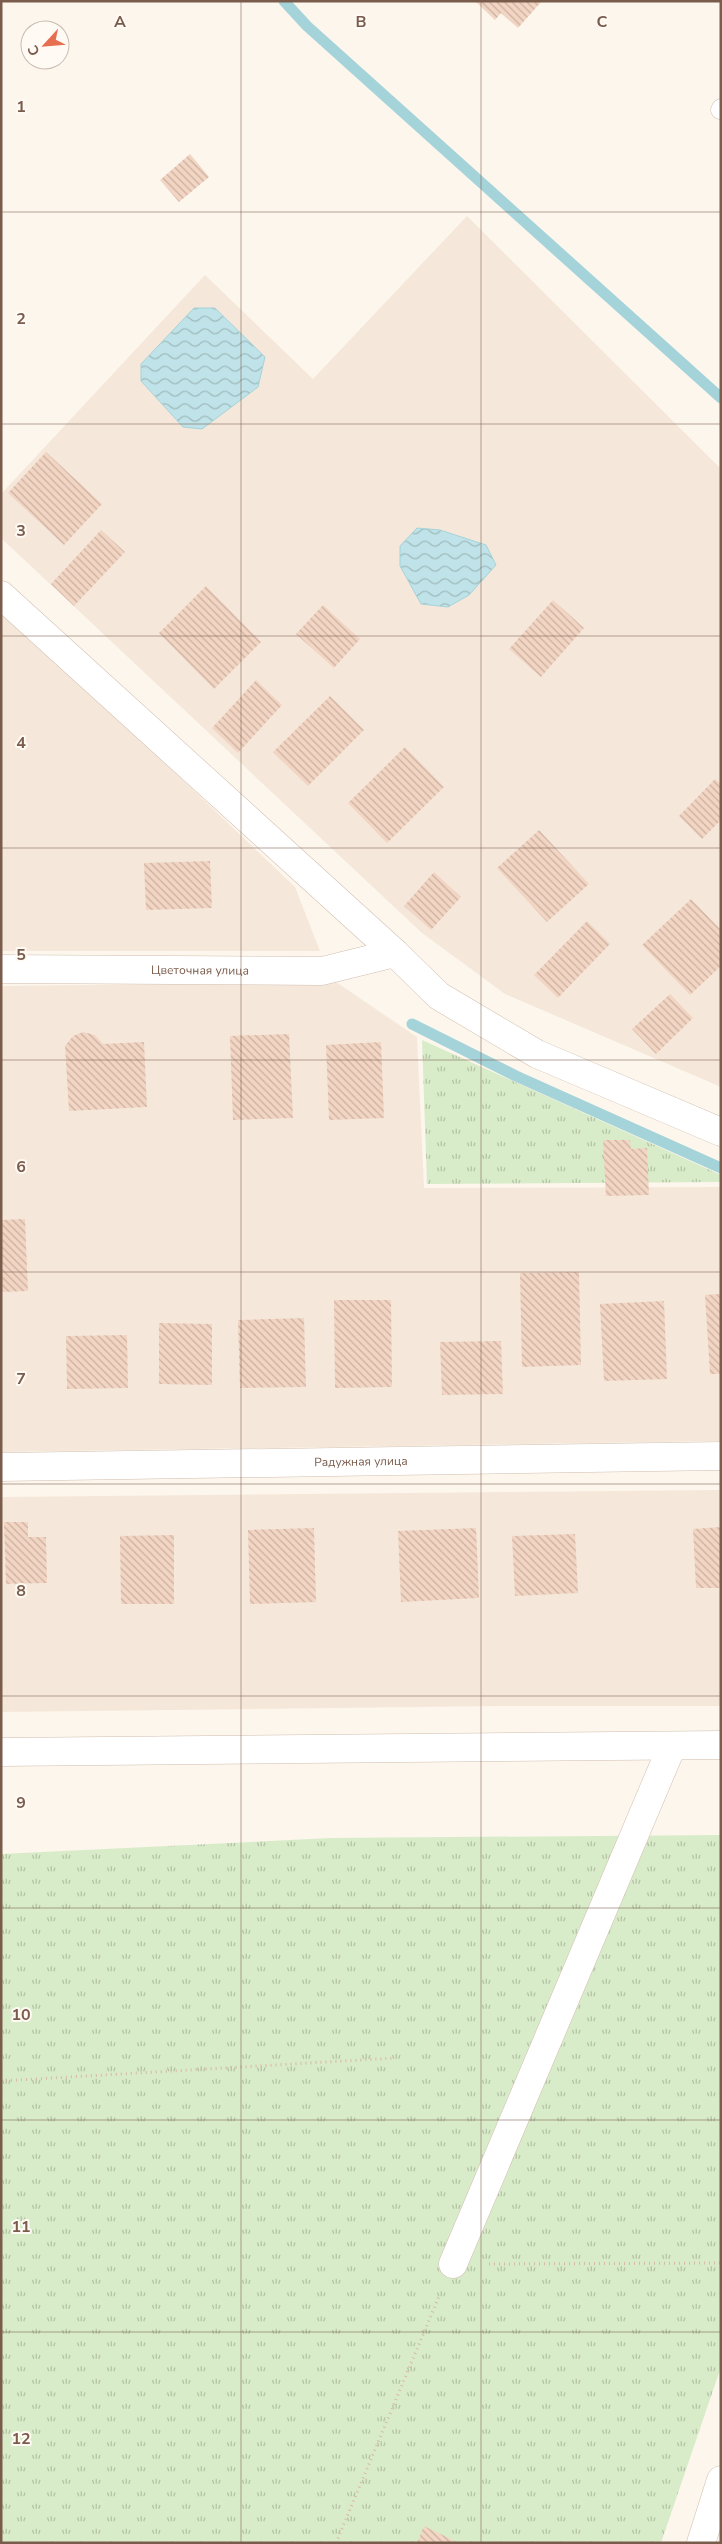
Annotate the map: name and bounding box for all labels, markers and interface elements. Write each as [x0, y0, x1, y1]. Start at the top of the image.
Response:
text: A [114, 11, 126, 33]
text: B [355, 11, 367, 33]
text: C [597, 11, 608, 33]
north arrow [20, 20, 70, 70]
text: С [23, 42, 44, 59]
text: 1 [16, 96, 26, 118]
text: 2 [16, 308, 26, 330]
text: 3 [16, 520, 26, 542]
text: 4 [16, 732, 26, 754]
text: 5 [16, 944, 26, 966]
street label: Цветочная улица [151, 962, 249, 979]
text: 6 [16, 1156, 26, 1178]
text: 7 [16, 1368, 26, 1390]
street label: Радужная улица [314, 1453, 408, 1470]
text: 8 [16, 1580, 26, 1602]
text: 9 [16, 1792, 26, 1814]
text: 10 [11, 2004, 31, 2026]
text: 11 [11, 2216, 31, 2238]
text: 12 [11, 2428, 31, 2450]

